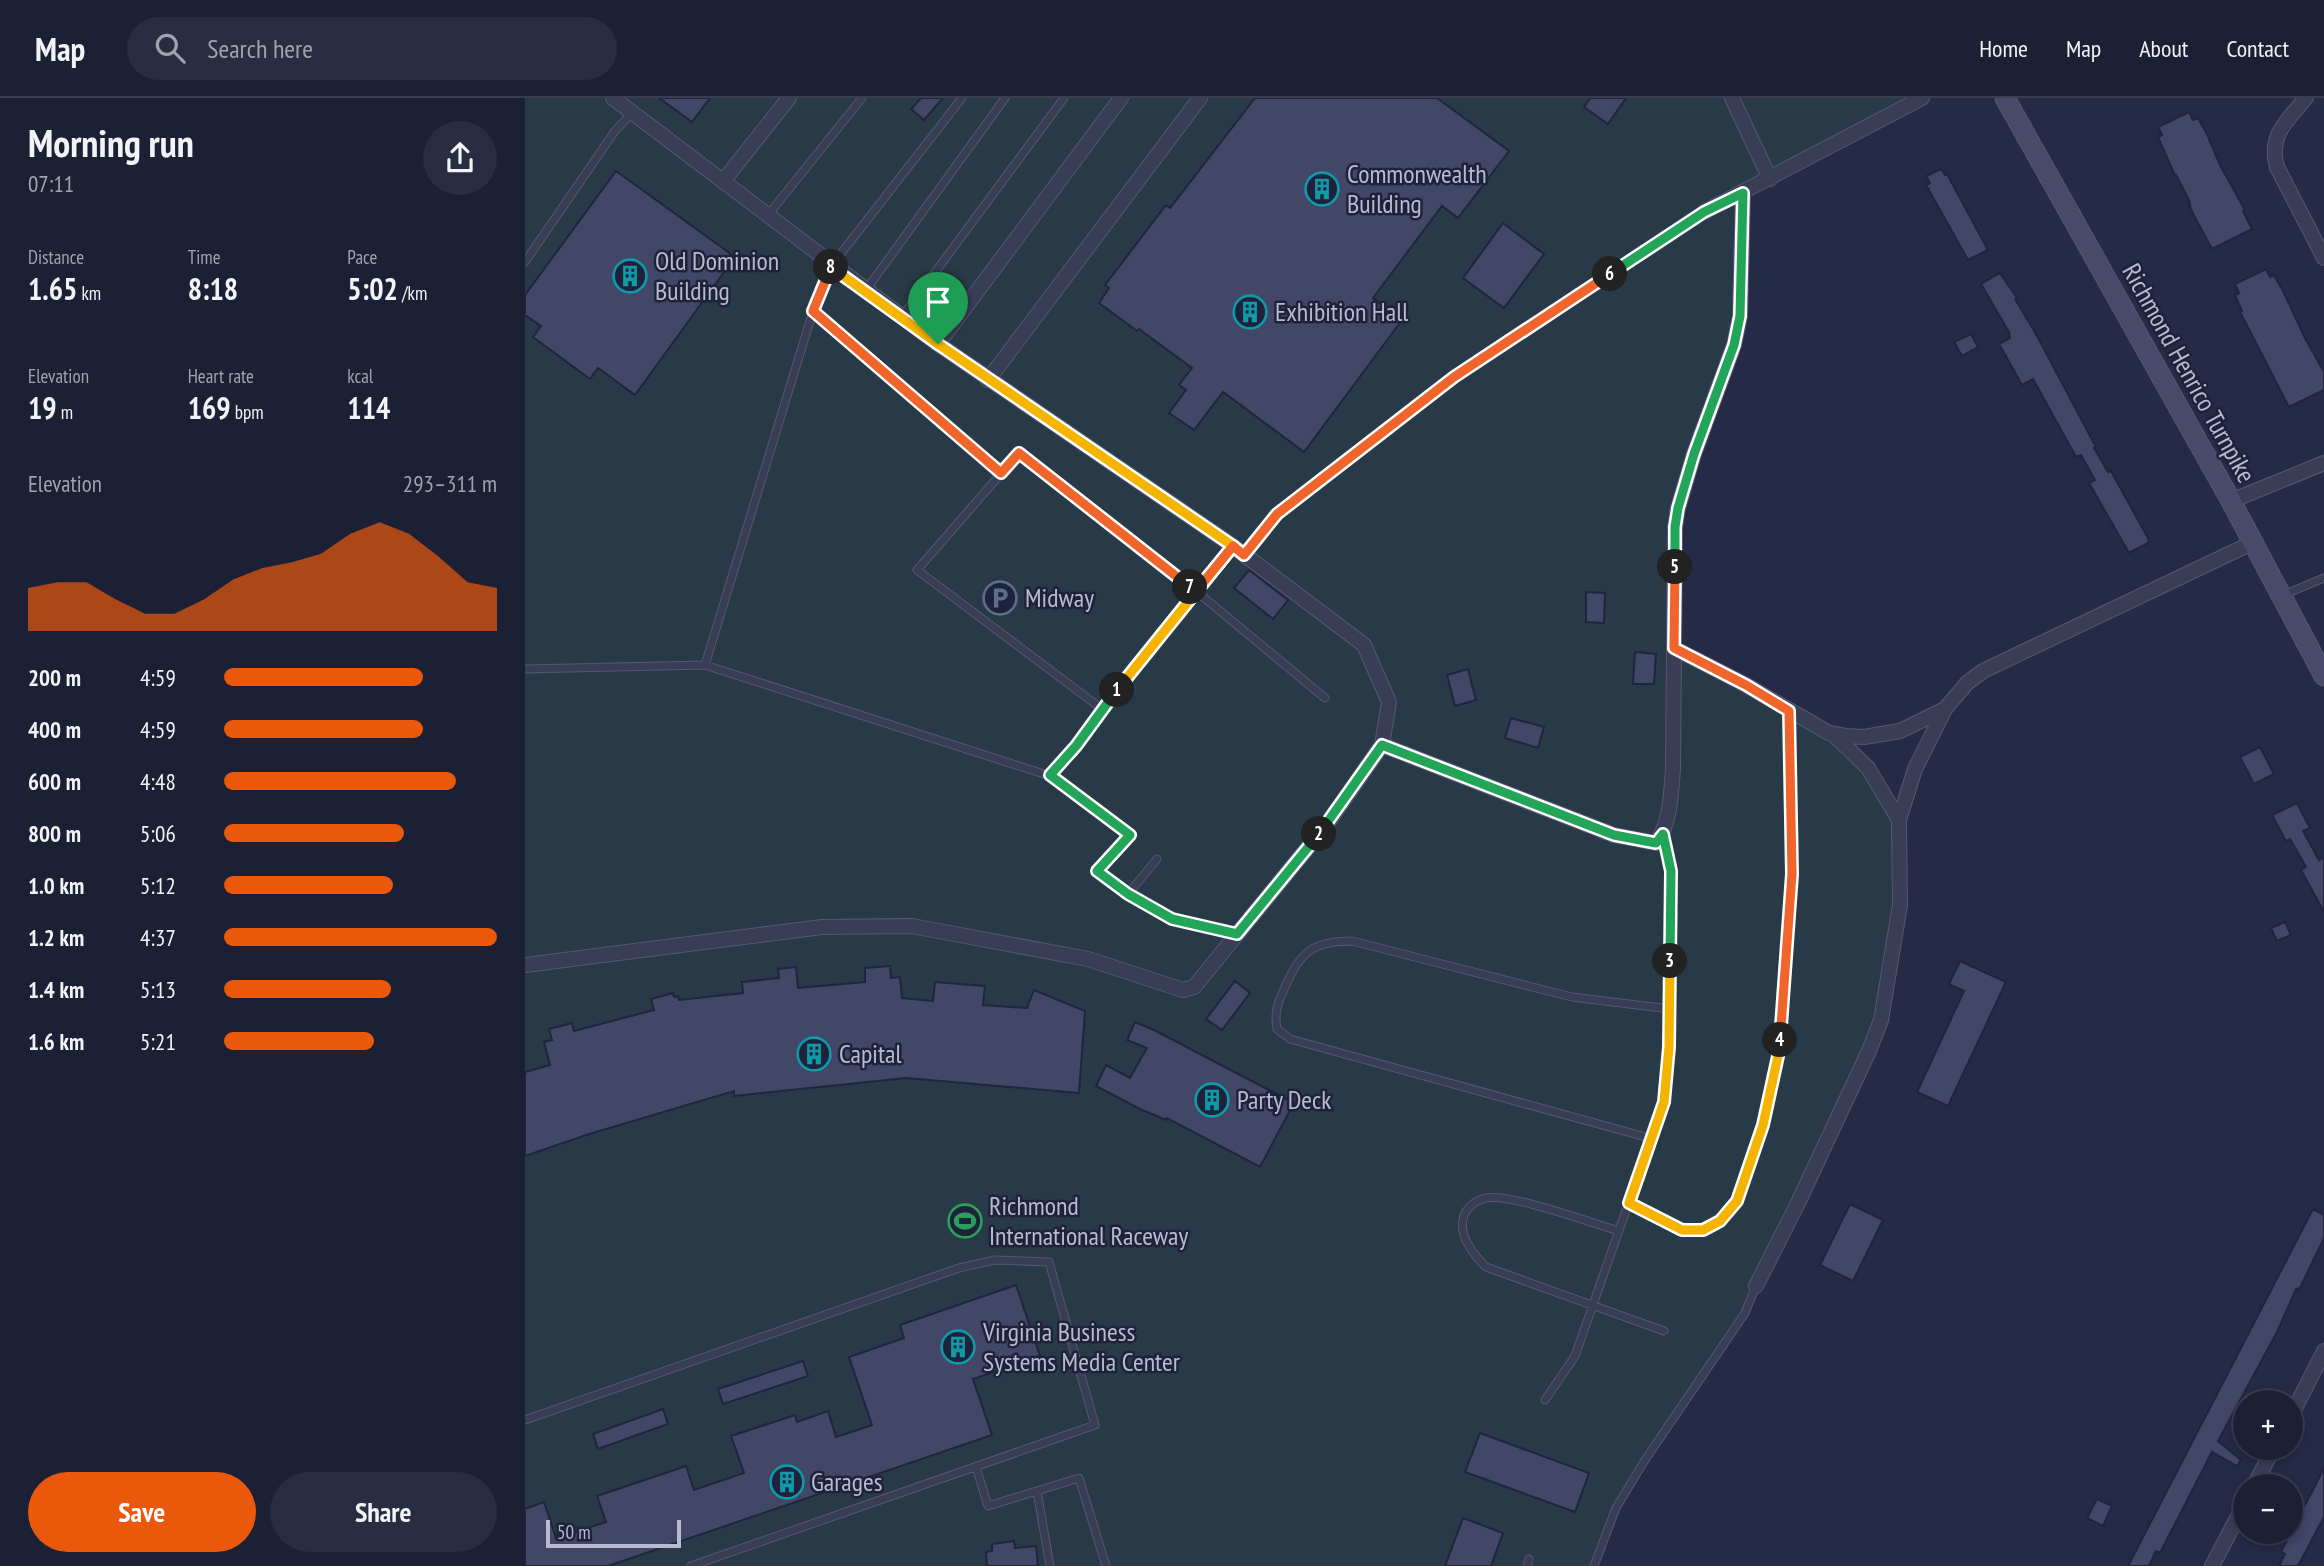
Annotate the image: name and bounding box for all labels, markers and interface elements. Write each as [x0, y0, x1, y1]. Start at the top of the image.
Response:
search box [127, 17, 617, 80]
text: Map [35, 27, 85, 70]
icon: search [151, 29, 189, 67]
text: Search here [207, 32, 313, 65]
text: Home [1979, 33, 2028, 64]
text: Map [2066, 33, 2101, 64]
text: About [2139, 33, 2188, 64]
text: Contact [2226, 33, 2289, 64]
text: Morning run [28, 118, 194, 167]
button: share [423, 121, 497, 195]
place label: Commonwealth Building [1347, 157, 1487, 220]
text: 07:11 [28, 169, 74, 198]
building icon: Commonwealth Building [1303, 170, 1341, 208]
place label: Old Dominion Building [655, 244, 779, 307]
text: Distance [28, 245, 84, 269]
text: Time [188, 245, 221, 269]
text: Pace [347, 245, 377, 269]
pin: 8 [813, 250, 849, 284]
text: 8 [826, 254, 835, 278]
pin: 6 [1593, 256, 1627, 292]
building icon: Old Dominion Building [611, 257, 649, 295]
street label: Richmond Henrico Turnpike [2115, 257, 2263, 488]
text: 6 [1605, 261, 1614, 285]
text: 1.65 [28, 269, 77, 308]
text: 8:18 [188, 269, 238, 308]
text: 5:02 [347, 269, 398, 308]
pin [908, 272, 968, 344]
text: km [77, 281, 101, 305]
text: /km [398, 281, 427, 305]
icon: arrive [919, 283, 957, 321]
building icon: Exhibition Hall [1231, 293, 1269, 331]
place label: Exhibition Hall [1275, 295, 1408, 328]
text: Elevation [28, 364, 89, 388]
text: Heart rate [188, 364, 254, 388]
text: kcal [347, 364, 373, 388]
text: 19 [28, 388, 57, 427]
text: 169 [188, 388, 231, 427]
text: 114 [347, 388, 390, 427]
text: m [57, 400, 73, 424]
text: bpm [231, 400, 264, 424]
text: Elevation [28, 469, 102, 498]
text: 293–311 m [403, 469, 497, 498]
pin: 5 [1657, 550, 1693, 584]
text: 5 [1670, 554, 1679, 578]
pin: 7 [1173, 570, 1207, 604]
text: 7 [1185, 574, 1194, 598]
parking icon: Midway [981, 579, 1019, 617]
place label: Midway [1025, 581, 1094, 614]
text: 200 m [28, 663, 81, 692]
text: 4:59 [140, 663, 176, 692]
pin: 1 [1099, 672, 1135, 708]
text: 1 [1112, 677, 1121, 701]
text: 400 m [28, 715, 81, 744]
text: 4:59 [140, 715, 176, 744]
text: 600 m [28, 767, 81, 796]
text: 4:48 [140, 767, 176, 796]
pin: 2 [1301, 816, 1337, 852]
text: 800 m [28, 819, 81, 848]
text: 5:06 [140, 819, 176, 848]
text: 2 [1314, 821, 1323, 845]
text: 1.0 km [28, 871, 84, 900]
text: 5:12 [140, 871, 176, 900]
text: 1.2 km [28, 923, 84, 952]
text: 4:37 [140, 923, 176, 952]
pin: 3 [1653, 944, 1687, 978]
text: 3 [1665, 948, 1674, 972]
text: 1.4 km [28, 975, 84, 1004]
text: 5:13 [140, 975, 176, 1004]
pin: 4 [1763, 1023, 1797, 1058]
text: 1.6 km [28, 1027, 84, 1056]
text: 5:21 [140, 1027, 176, 1056]
text: 4 [1775, 1027, 1784, 1051]
building icon: Capital [795, 1035, 833, 1073]
place label: Capital [839, 1037, 902, 1070]
building icon: Party Deck [1193, 1081, 1231, 1119]
place label: Party Deck [1237, 1083, 1331, 1116]
place label: Richmond International Raceway [989, 1189, 1188, 1252]
sports icon: Richmond International Raceway [946, 1202, 984, 1240]
place label: Virginia Business Systems Media Center [982, 1315, 1180, 1378]
building icon: Virginia Business Systems Media Center [939, 1328, 977, 1366]
map controls [2233, 1390, 2303, 1544]
button: + [2233, 1390, 2303, 1460]
building icon: Garages [768, 1463, 806, 1501]
place label: Garages [811, 1465, 882, 1498]
button: Save [28, 1472, 256, 1552]
button: Share [270, 1472, 497, 1552]
button: − [2233, 1474, 2303, 1544]
scale bar [546, 1517, 681, 1549]
text: 50 m [557, 1520, 591, 1544]

